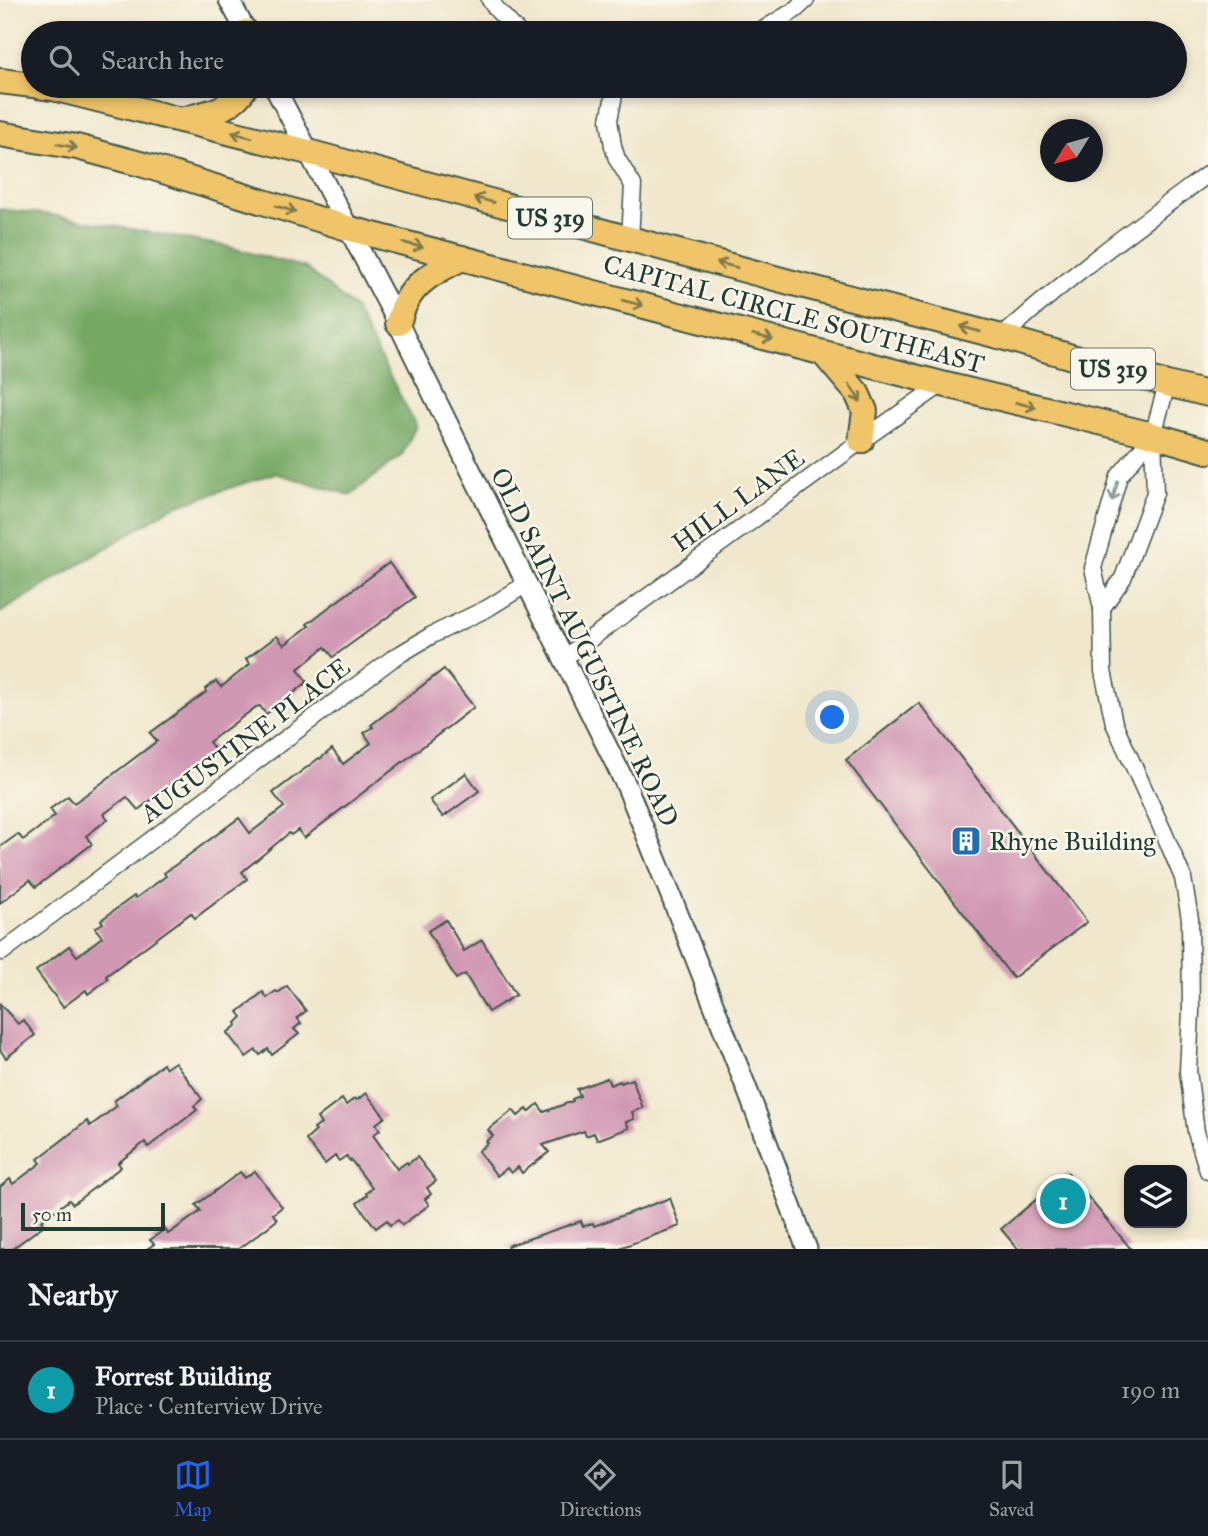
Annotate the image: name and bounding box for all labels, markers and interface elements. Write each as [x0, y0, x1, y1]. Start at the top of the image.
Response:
search box [21, 21, 1187, 98]
icon: search [45, 41, 83, 79]
text: Search here [101, 44, 224, 76]
north arrow [1040, 119, 1103, 182]
one-way arrow [231, 128, 254, 141]
one-way arrow [55, 139, 78, 153]
one-way arrow [473, 193, 496, 206]
road number: US 319 [508, 198, 592, 238]
one-way arrow [274, 204, 296, 216]
one-way arrow [401, 239, 424, 252]
street label: CAPITAL CIRCLE SOUTHEAST [600, 248, 988, 380]
one-way arrow [716, 258, 739, 271]
one-way arrow [622, 297, 644, 310]
one-way arrow [959, 322, 982, 335]
one-way arrow [751, 331, 774, 344]
road number: US 319 [1071, 348, 1155, 390]
one-way arrow [848, 383, 862, 402]
one-way arrow [1014, 399, 1037, 412]
street label: HILL LANE [666, 441, 810, 559]
street label: OLD SAINT AUGUSTINE ROAD [484, 462, 686, 832]
one-way arrow [1107, 479, 1120, 501]
street label: AUGUSTINE PLACE [133, 651, 356, 830]
your location [815, 700, 849, 734]
building icon: Rhyne Building [949, 824, 983, 858]
place label: Rhyne Building [989, 825, 1156, 857]
map controls [1124, 1165, 1187, 1228]
button: layers [1124, 1165, 1187, 1228]
pin: 1 [1040, 1175, 1086, 1227]
scale bar [21, 1200, 164, 1232]
text: 50 m [32, 1203, 72, 1226]
text: Nearby [28, 1277, 118, 1313]
text: Forrest Building [95, 1360, 271, 1392]
text: 1 [46, 1376, 56, 1404]
text: 190 m [1121, 1376, 1180, 1404]
text: Place · Centerview Drive [95, 1392, 323, 1420]
tab: Map [174, 1456, 212, 1521]
tab: Directions [559, 1456, 641, 1521]
tab: Saved [989, 1456, 1034, 1521]

